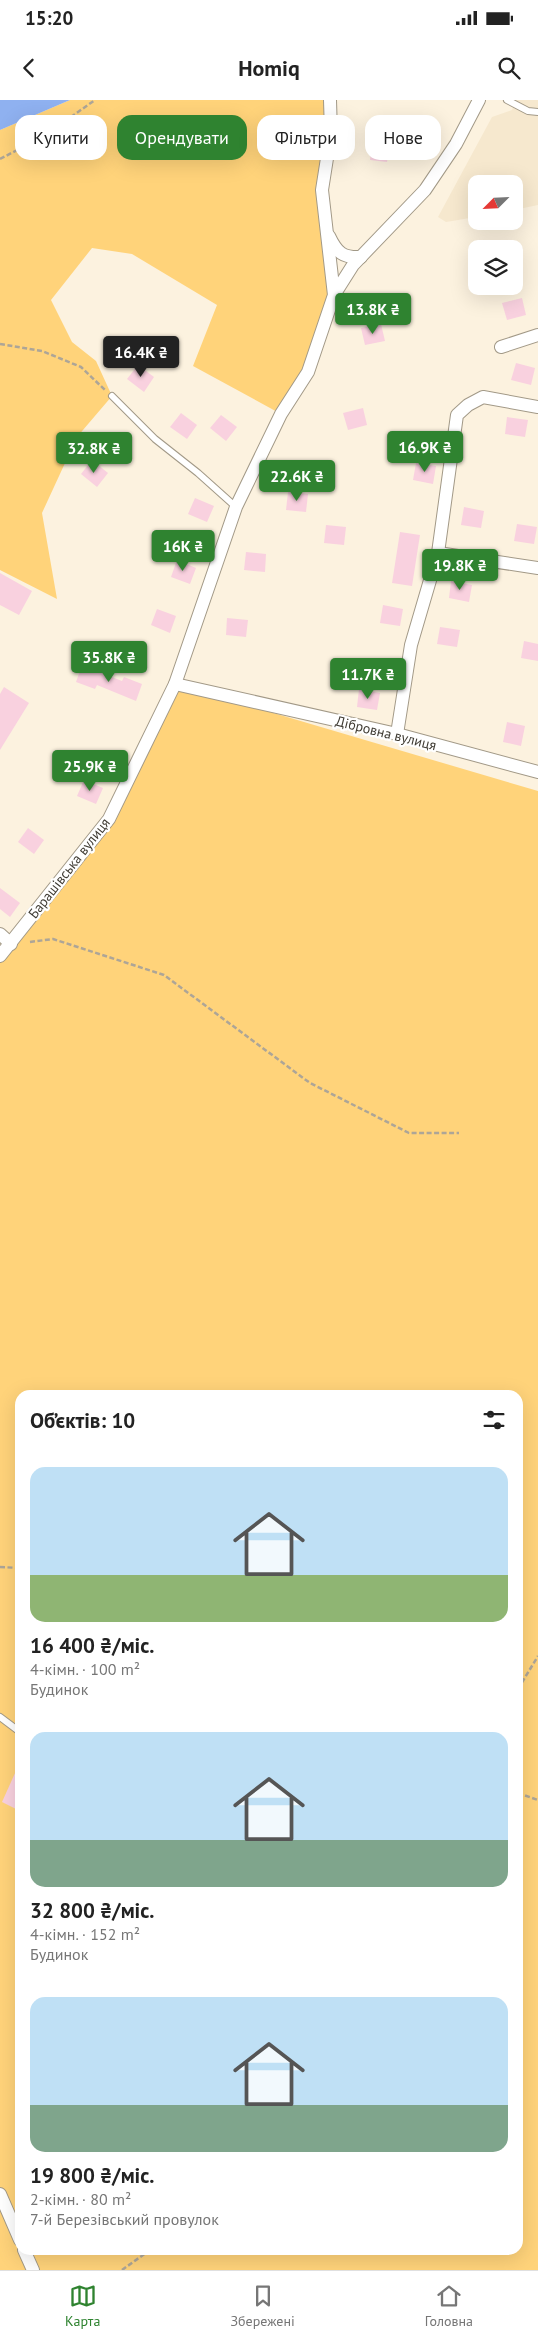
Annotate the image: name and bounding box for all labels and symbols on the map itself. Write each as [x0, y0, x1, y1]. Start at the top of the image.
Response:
north arrow [468, 175, 522, 230]
pin: 13.8K ₴ [327, 292, 419, 335]
pin: 16.4K ₴ [95, 336, 187, 378]
pin: 16.9K ₴ [379, 430, 471, 473]
pin: 32.8K ₴ [48, 432, 140, 474]
pin: 22.6K ₴ [251, 460, 343, 502]
pin: 16K ₴ [148, 530, 218, 572]
pin: 19.8K ₴ [414, 548, 506, 591]
pin: 35.8K ₴ [63, 640, 155, 683]
pin: 11.7K ₴ [322, 658, 414, 700]
street label: Дібровна вулиця [334, 712, 438, 754]
pin: 25.9K ₴ [44, 750, 136, 792]
street label: Барашівська вулиця [24, 814, 114, 922]

